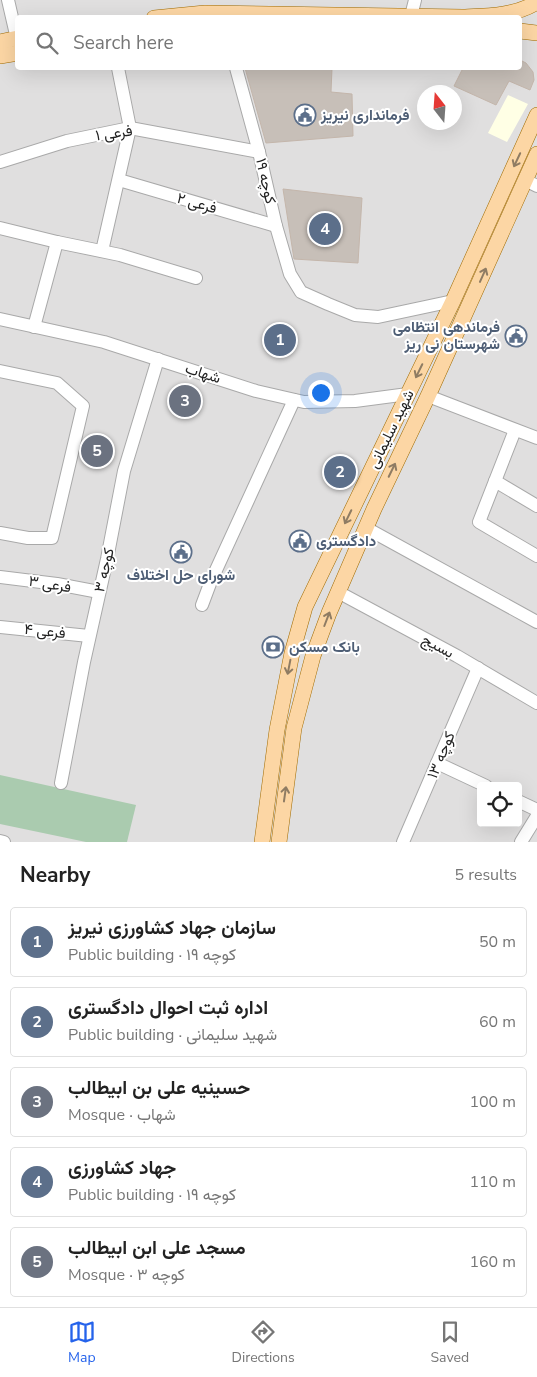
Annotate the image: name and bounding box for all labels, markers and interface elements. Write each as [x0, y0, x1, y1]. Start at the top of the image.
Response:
search box [15, 15, 522, 70]
icon: search [33, 29, 61, 57]
text: Search here [73, 30, 174, 56]
north arrow [417, 85, 462, 130]
public building icon: فرمانداری نیریز [293, 103, 317, 127]
place label: فرمانداری نیریز [320, 105, 409, 125]
street label: فرعی ۱ [94, 120, 134, 145]
one-way arrow [511, 152, 521, 167]
street label: کوچه ۱۹ [251, 156, 281, 206]
street label: فرعی ۲ [175, 188, 219, 218]
pin: 4 [309, 210, 341, 248]
one-way arrow [478, 268, 488, 283]
place label: فرماندهی انتظامی شهرستان نی ریز [393, 317, 500, 354]
pin: 1 [264, 321, 296, 359]
public building icon: فرماندهی انتظامی شهرستان نی ریز [504, 324, 528, 348]
street label: شهاب [183, 358, 224, 388]
one-way arrow [414, 363, 423, 378]
your location [308, 380, 334, 406]
pin: 3 [169, 382, 201, 420]
street label: شهید سلیمانی [363, 386, 419, 472]
pin: 5 [81, 432, 113, 470]
pin: 2 [324, 453, 356, 491]
one-way arrow [387, 463, 397, 478]
one-way arrow [343, 509, 353, 524]
public building icon: دادگستری [288, 529, 312, 553]
place label: دادگستری [316, 531, 376, 551]
public building icon: شورای حل اختلاف [169, 540, 193, 564]
street label: کوچه ۳ [89, 546, 119, 594]
place label: شورای حل اختلاف [127, 565, 235, 585]
street label: فرعی ۳ [27, 571, 73, 597]
one-way arrow [323, 612, 332, 627]
street label: فرعی ۴ [23, 619, 67, 643]
street label: بسیج [418, 629, 458, 664]
bank icon: بانک مسکن [261, 635, 285, 659]
place label: بانک مسکن [289, 637, 360, 657]
one-way arrow [284, 659, 293, 675]
street label: کوچه ۱۳ [422, 728, 460, 782]
map controls [477, 782, 522, 827]
button: locate [477, 782, 522, 827]
one-way arrow [281, 786, 291, 802]
text: Nearby [20, 861, 90, 889]
text: 5 results [455, 864, 517, 886]
text: سازمان جهاد کشاورزی نیریز [68, 915, 276, 941]
text: 1 [32, 931, 42, 953]
text: 50 m [479, 931, 516, 953]
text: Public building · کوچه ۱۹ [68, 944, 236, 966]
text: اداره ثبت احوال دادگستری [68, 995, 268, 1021]
text: 2 [32, 1011, 42, 1033]
text: 60 m [479, 1011, 516, 1033]
text: Public building · شهید سلیمانی [68, 1024, 277, 1046]
text: حسینیه علی بن ابیطالب [68, 1075, 250, 1101]
text: 3 [32, 1091, 42, 1113]
text: 100 m [469, 1091, 516, 1113]
text: Mosque · شهاب [68, 1104, 176, 1126]
text: جهاد کشاورزی [68, 1155, 176, 1181]
text: 4 [32, 1171, 42, 1193]
text: 110 m [469, 1171, 516, 1193]
text: Public building · کوچه ۱۹ [68, 1184, 236, 1206]
text: مسجد علی ابن ابیطالب [68, 1235, 245, 1261]
text: 5 [32, 1251, 42, 1273]
text: 160 m [469, 1251, 516, 1273]
text: Mosque · کوچه ۳ [68, 1264, 185, 1286]
tab: Map [68, 1318, 96, 1367]
tab: Directions [232, 1318, 295, 1367]
tab: Saved [430, 1318, 469, 1367]

